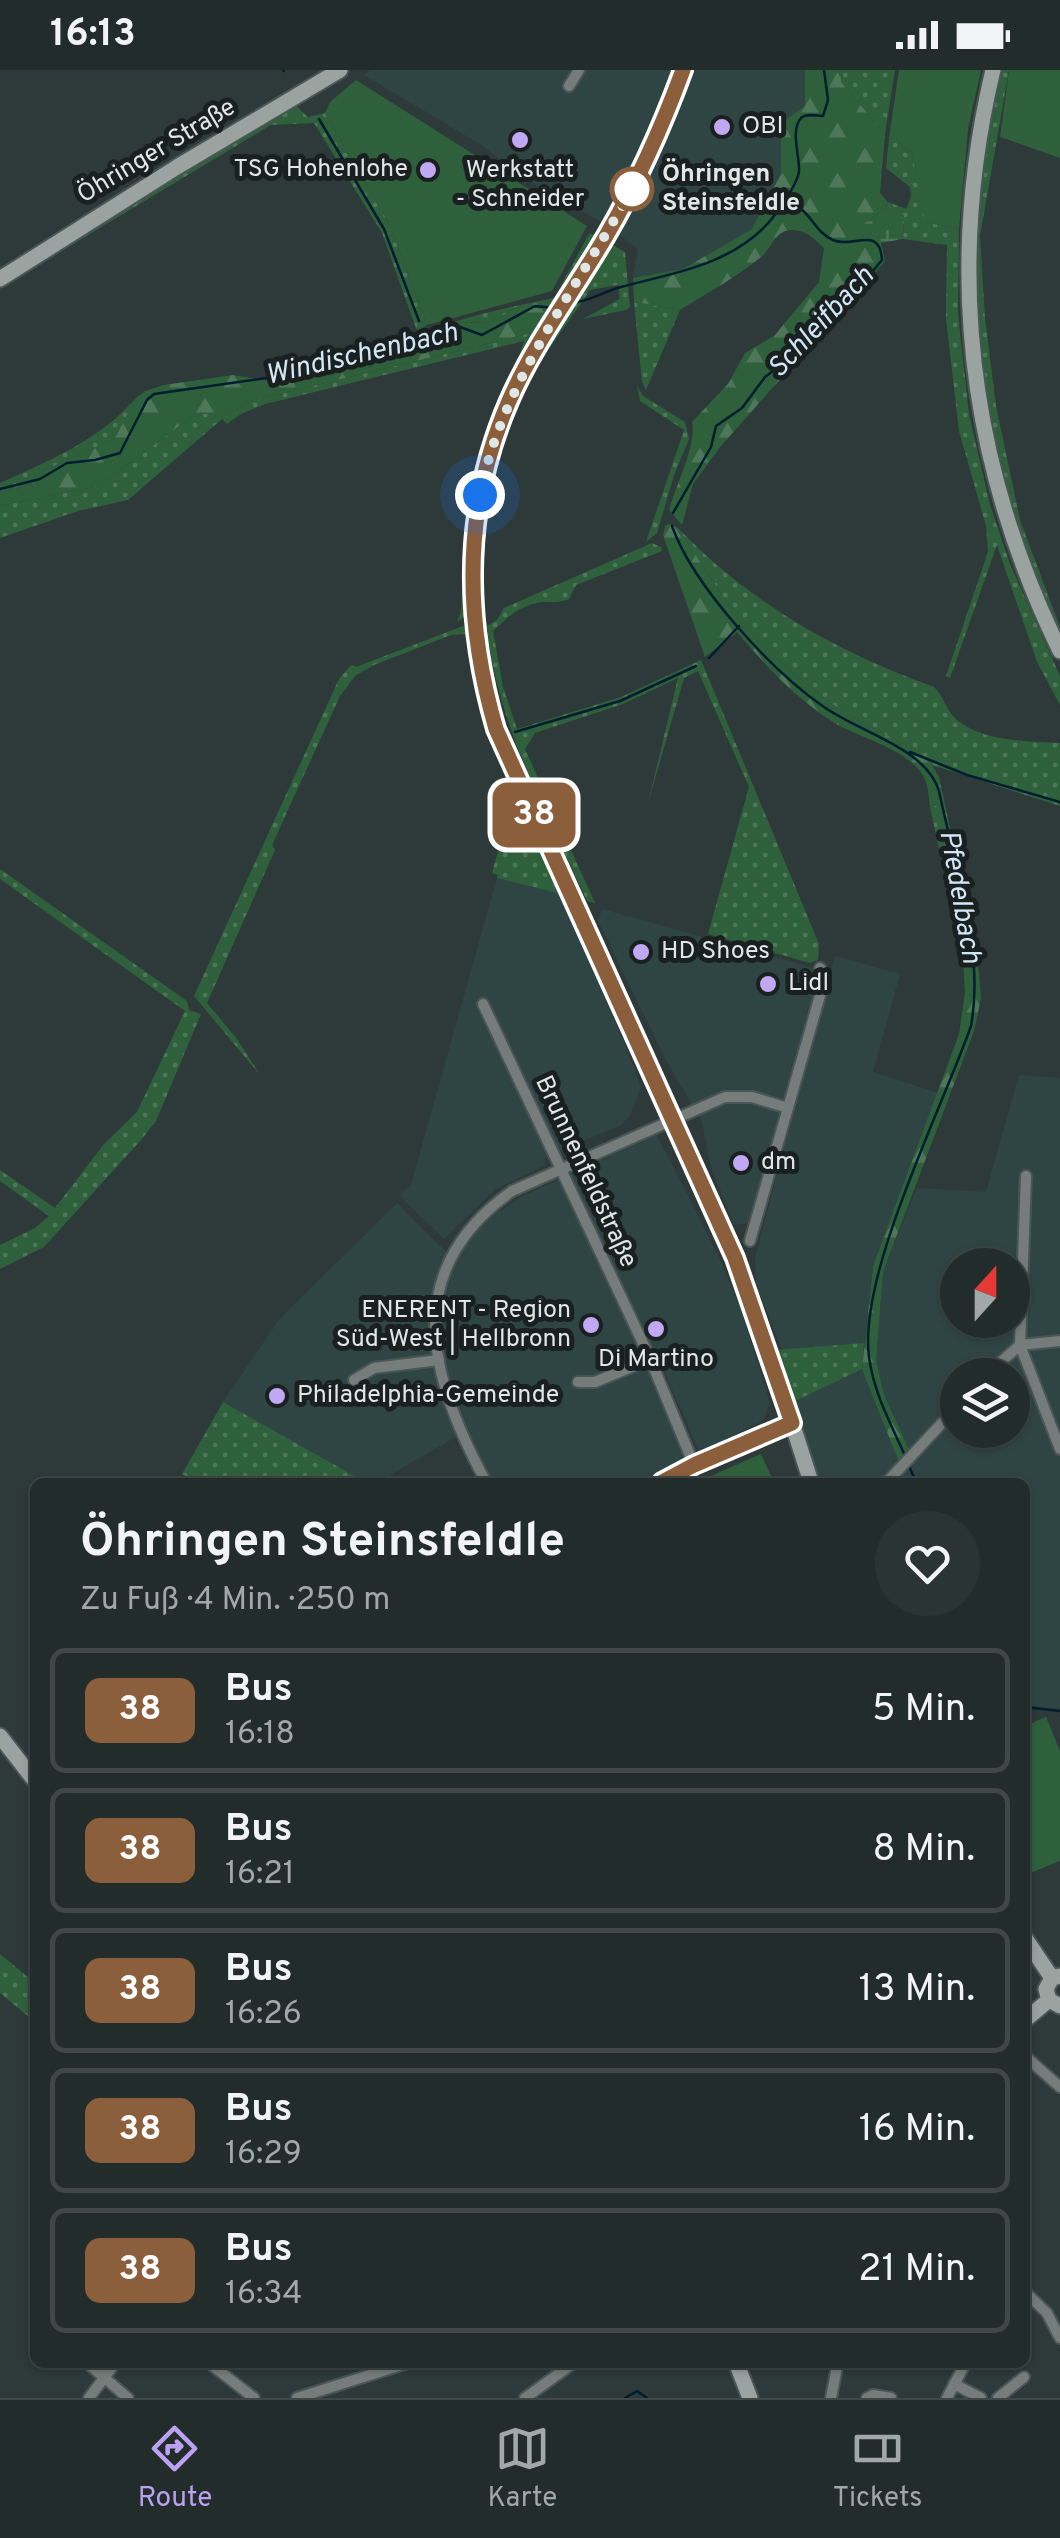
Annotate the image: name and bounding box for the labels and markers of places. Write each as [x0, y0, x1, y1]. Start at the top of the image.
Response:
place label: OBI [742, 111, 784, 143]
marker: OBI [711, 116, 733, 138]
marker: Werkstatt - Schneider [509, 129, 531, 151]
place label: TSG Hohenlohe [233, 154, 408, 186]
place label: Werkstatt - Schneider [455, 155, 585, 216]
place label: Öhringen Steinsfeldle [662, 158, 800, 220]
marker: TSG Hohenlohe [417, 159, 439, 181]
marker: Öhringen Steinsfeldle [611, 168, 653, 210]
place label: HD Shoes [661, 936, 770, 968]
marker: HD Shoes [630, 941, 652, 963]
place label: Lidl [788, 968, 829, 1000]
marker: Lidl [757, 973, 779, 995]
place label: dm [761, 1147, 796, 1179]
marker: dm [730, 1152, 752, 1174]
place label: ENERENT - Region Süd-West | Hellbronn [336, 1295, 571, 1356]
marker: ENERENT - Region Süd-West | Hellbronn [580, 1314, 602, 1336]
marker: Di Martino [645, 1318, 667, 1340]
place label: Di Martino [598, 1344, 714, 1376]
place label: Philadelphia-Gemeinde [297, 1380, 559, 1412]
marker: Philadelphia-Gemeinde [266, 1385, 288, 1407]

